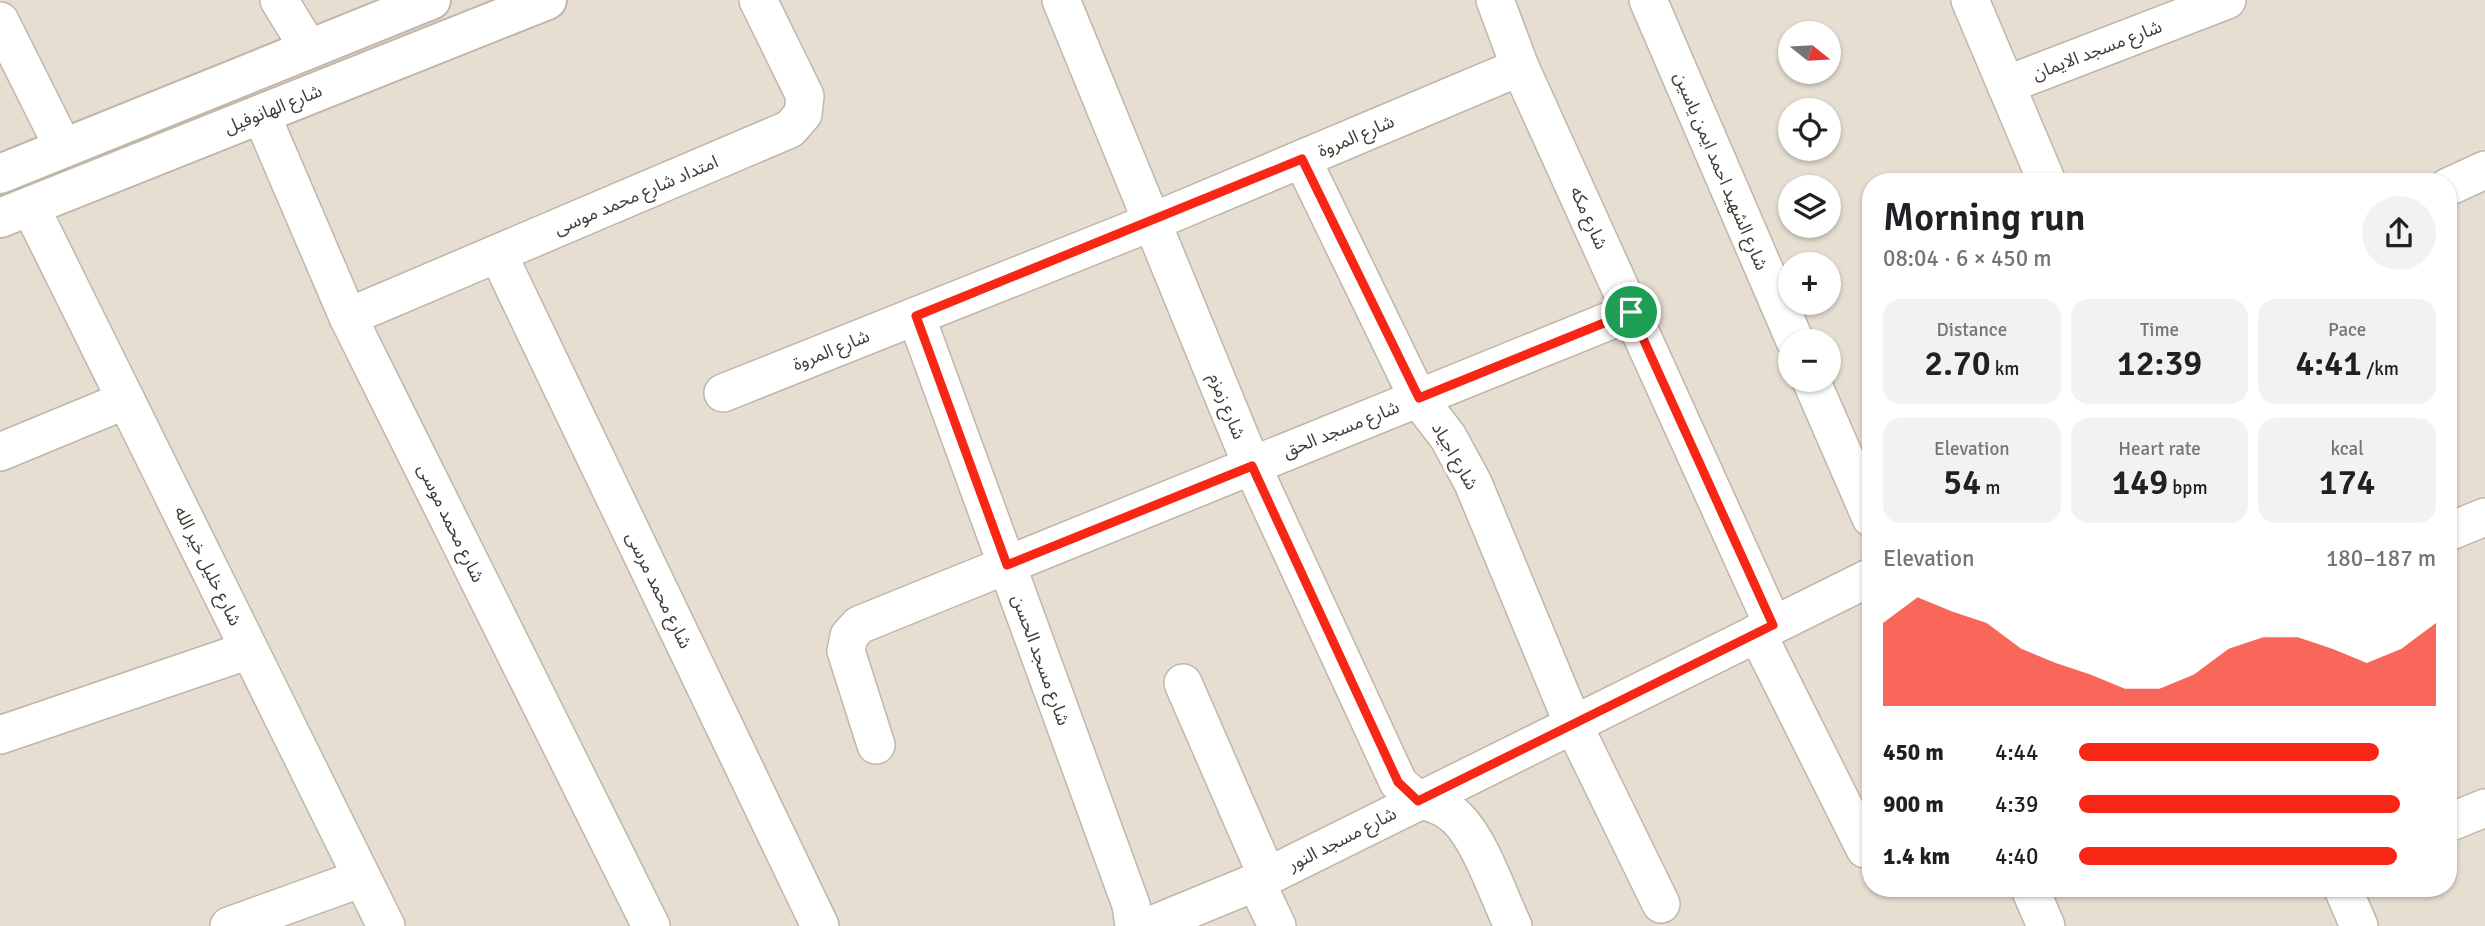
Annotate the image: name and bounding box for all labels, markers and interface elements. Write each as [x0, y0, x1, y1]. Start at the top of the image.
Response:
street label: شارع مسجد الايمان [2029, 15, 2166, 88]
north arrow [1778, 21, 1841, 84]
map controls [1778, 21, 1841, 392]
street label: شارع الشهيد احمد ايمن ياسين [1666, 69, 1773, 275]
street label: شارع الهانوفيل [221, 79, 326, 141]
button: locate [1778, 98, 1841, 161]
street label: شارع المروة [1314, 110, 1399, 165]
street label: امتداد شارع محمد موسى [551, 150, 723, 242]
button: layers [1778, 175, 1841, 238]
street label: شارع مكه [1563, 183, 1613, 254]
text: Morning run [1883, 194, 2086, 241]
button: share [2362, 196, 2436, 270]
text: 08:04 · 6 × 450 m [1883, 244, 2052, 273]
button: + [1778, 252, 1841, 315]
pin [1601, 282, 1661, 342]
icon: arrive [1612, 293, 1650, 331]
text: Distance [1936, 318, 2007, 342]
text: Time [2140, 318, 2179, 342]
text: Pace [2328, 318, 2366, 342]
street label: شارع المروة [789, 325, 874, 378]
button: − [1778, 329, 1841, 392]
text: 2.70 [1924, 342, 1991, 385]
text: 12:39 [2117, 342, 2202, 385]
text: 4:41 [2295, 342, 2362, 385]
text: km [1991, 357, 2019, 381]
text: /km [2362, 357, 2399, 381]
street label: شارع زمزم [1201, 370, 1250, 443]
street label: شارع مسجد الحق [1279, 396, 1404, 465]
street label: شارع اجياد [1424, 418, 1483, 495]
text: Elevation [1934, 437, 2010, 461]
text: Heart rate [2118, 437, 2201, 461]
text: kcal [2331, 437, 2364, 461]
street label: شارع محمد موسى [410, 460, 489, 587]
text: 54 [1943, 461, 1981, 504]
text: 149 [2111, 461, 2168, 504]
text: 174 [2319, 461, 2376, 504]
text: m [1981, 476, 2000, 500]
text: bpm [2168, 476, 2208, 500]
street label: شارع خليل خير الله [167, 503, 246, 631]
street label: شارع محمد مرسى [619, 528, 697, 653]
text: Elevation [1883, 544, 1975, 573]
text: 180–187 m [2326, 544, 2436, 573]
street label: شارع مسجد الحسن [1004, 592, 1075, 729]
text: 450 m [1883, 738, 1944, 767]
text: 4:44 [1995, 738, 2038, 767]
text: 900 m [1883, 790, 1944, 819]
text: 4:39 [1995, 790, 2038, 819]
street label: شارع مسجد النور [1283, 802, 1401, 879]
text: 1.4 km [1883, 842, 1950, 871]
text: 4:40 [1995, 842, 2038, 871]

